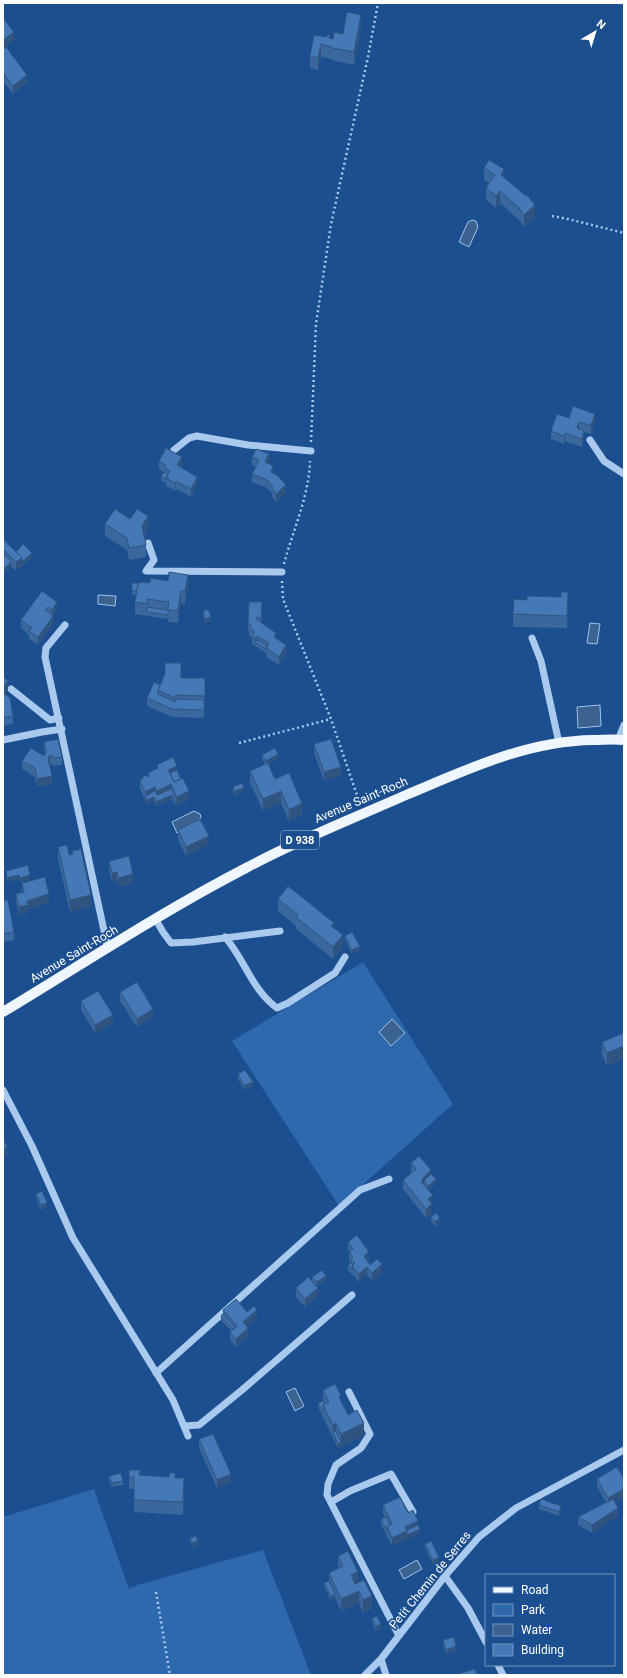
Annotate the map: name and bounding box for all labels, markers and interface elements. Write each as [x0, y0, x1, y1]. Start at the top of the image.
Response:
north arrow [575, 12, 615, 52]
text: N [594, 17, 608, 32]
street label: Avenue Saint-Roch [312, 774, 410, 826]
road number: D 938 [281, 831, 319, 849]
street label: Avenue Saint-Roch [28, 922, 120, 986]
street label: Petit Chemin de Serres [386, 1528, 474, 1632]
legend [485, 1574, 615, 1666]
text: Road [521, 1583, 549, 1597]
text: Park [521, 1603, 546, 1617]
text: Water [521, 1623, 552, 1637]
text: Building [521, 1643, 564, 1657]

